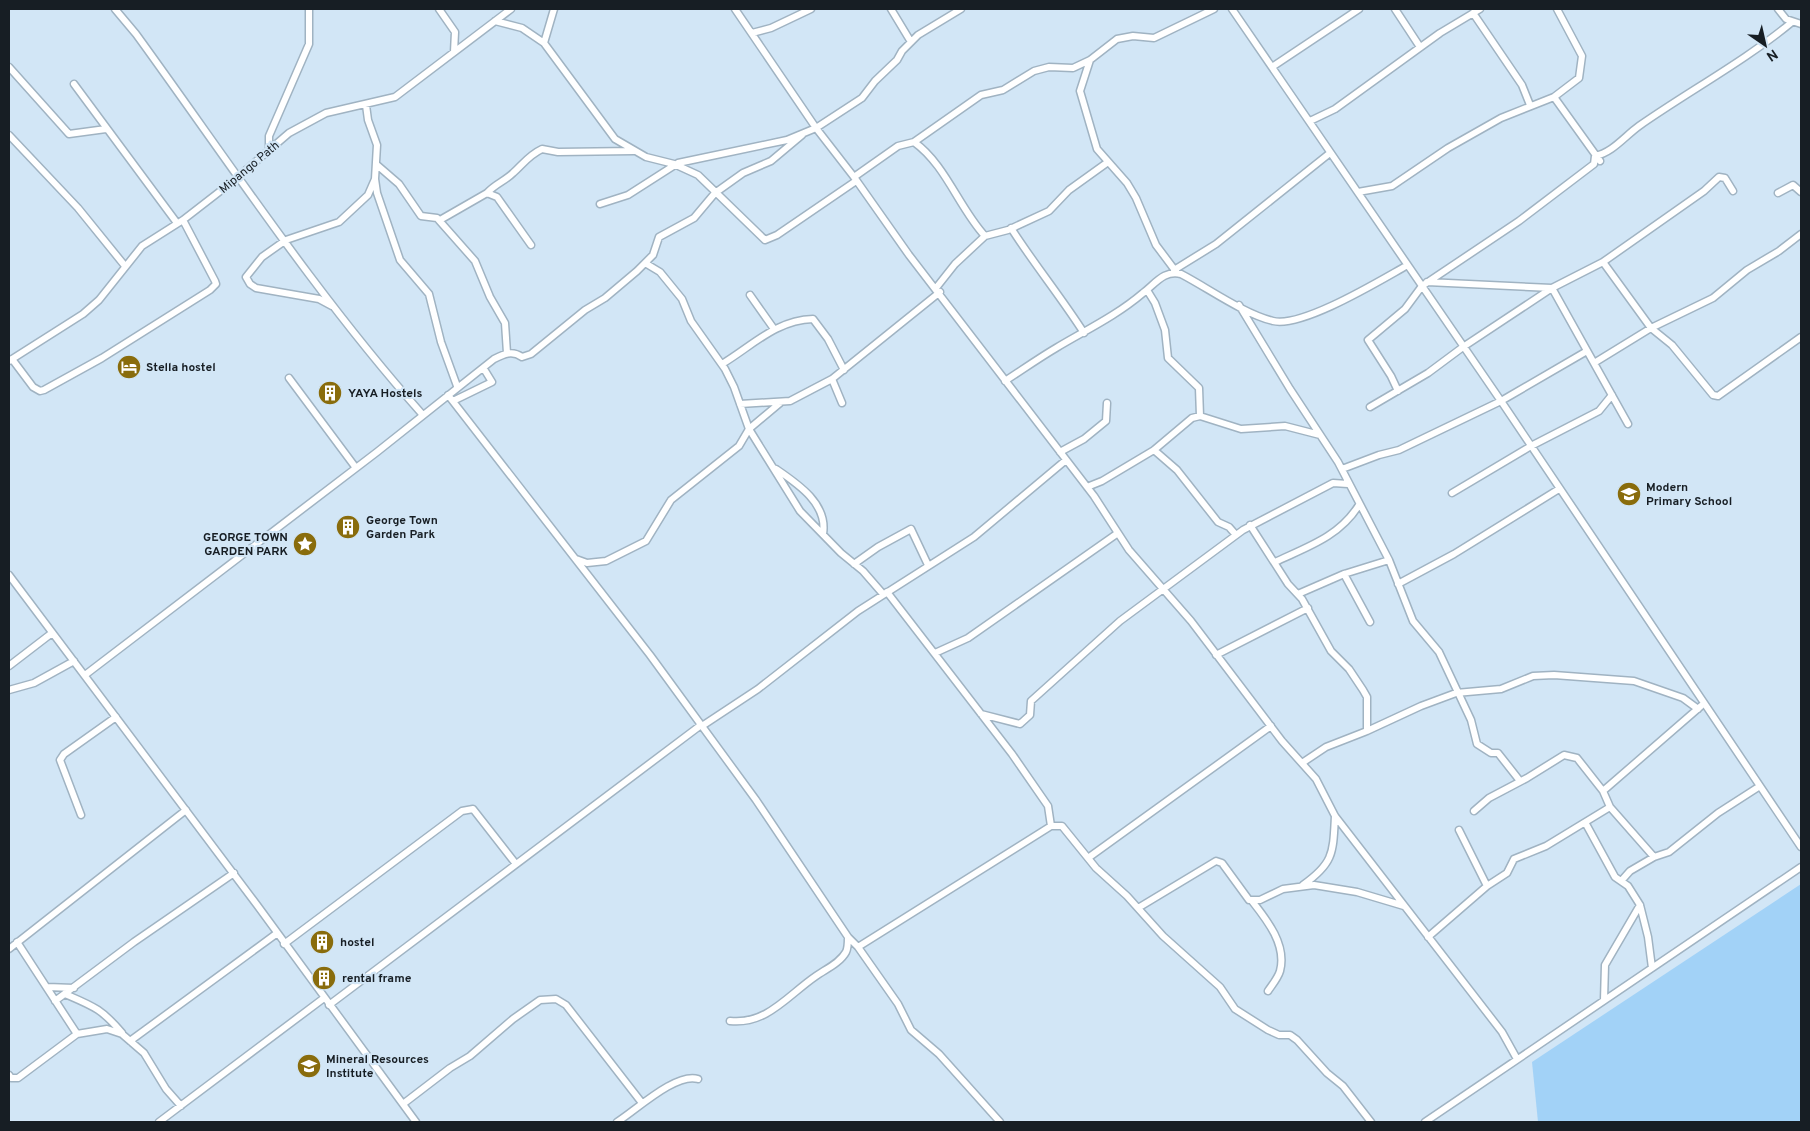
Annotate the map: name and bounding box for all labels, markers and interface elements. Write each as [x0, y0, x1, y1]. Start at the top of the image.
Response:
north arrow [1740, 20, 1790, 70]
text: N [1763, 45, 1780, 64]
street label: Mipango Path [216, 138, 283, 198]
hotel icon: Stella hostel [116, 354, 142, 380]
place label: Stella hostel [146, 360, 216, 376]
building icon: YAYA Hostels [317, 380, 343, 406]
place label: YAYA Hostels [348, 386, 422, 402]
place label: Modern Primary School [1646, 480, 1732, 510]
school or university icon: Modern Primary School [1616, 481, 1642, 507]
place label: George Town Garden Park [366, 513, 438, 543]
building icon: George Town Garden Park [335, 514, 361, 540]
place label: GEORGE TOWN GARDEN PARK [203, 530, 288, 560]
place icon: GEORGE TOWN GARDEN PARK [292, 531, 318, 557]
building icon: hostel [309, 929, 335, 955]
place label: hostel [340, 935, 374, 951]
building icon: rental frame [311, 965, 337, 991]
place label: rental frame [342, 971, 412, 987]
place label: Mineral Resources Institute [326, 1052, 429, 1082]
school or university icon: Mineral Resources Institute [296, 1053, 322, 1079]

